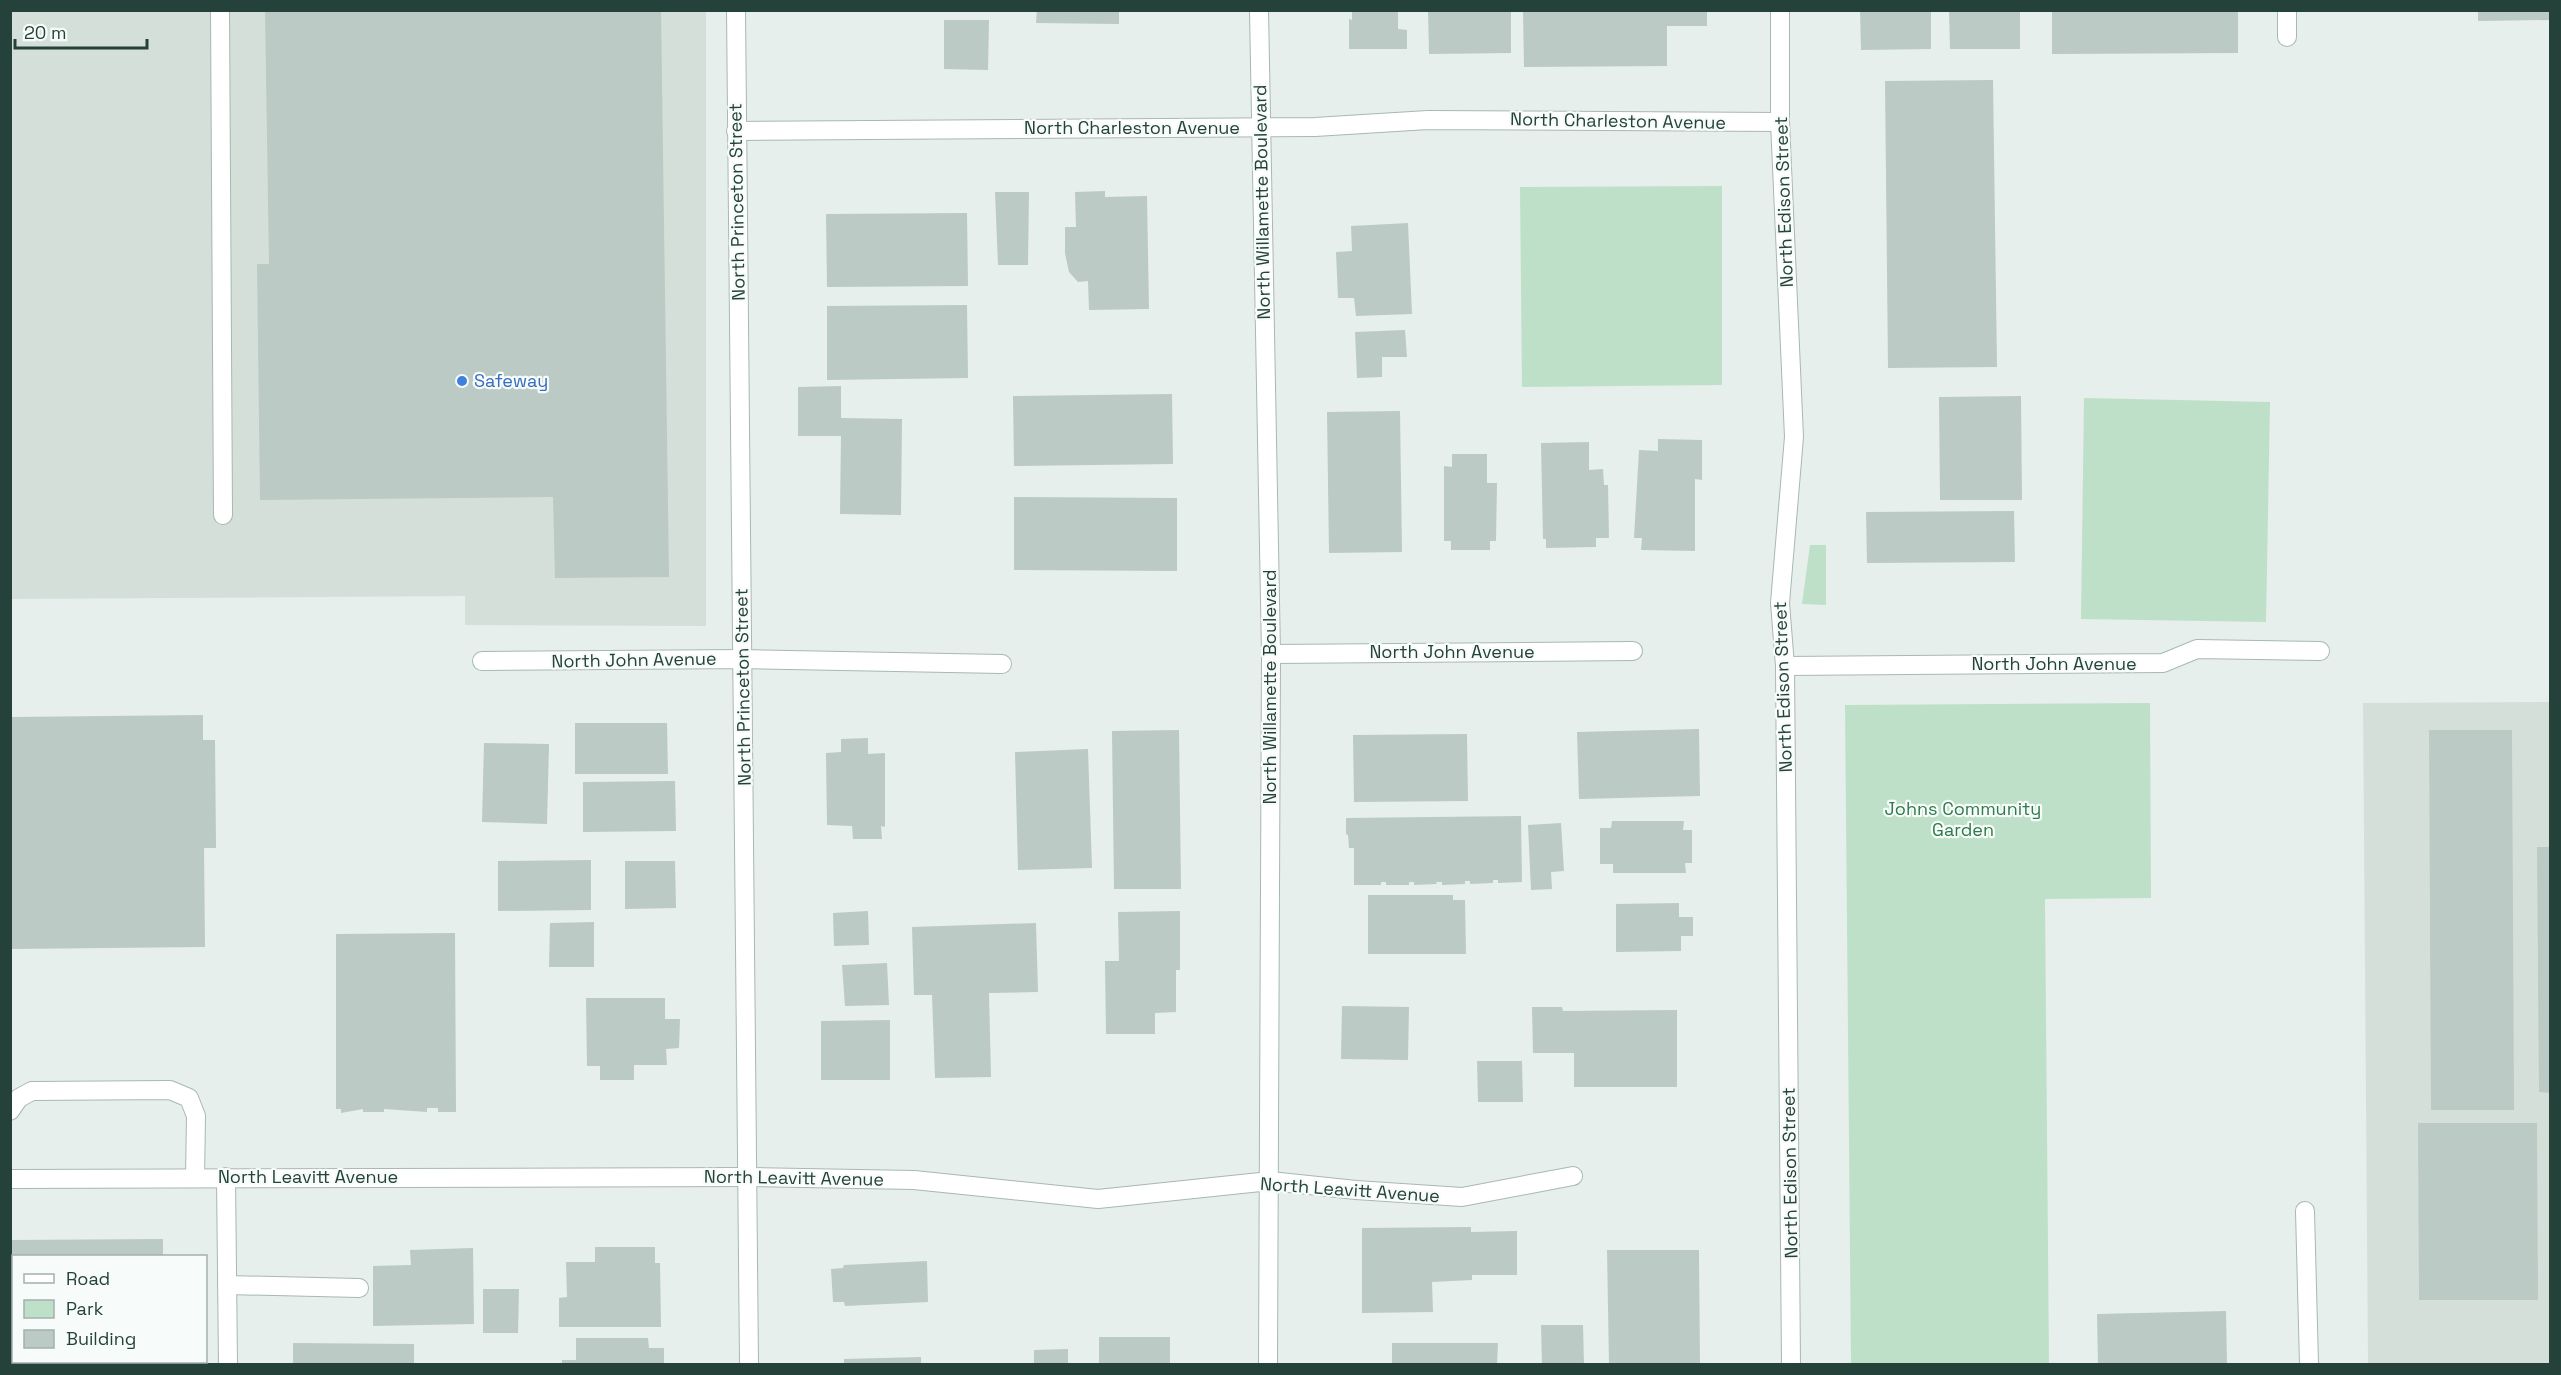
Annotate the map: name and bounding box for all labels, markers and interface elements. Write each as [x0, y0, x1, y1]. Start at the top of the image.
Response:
scale bar [15, 12, 147, 50]
text: 20 m [24, 21, 67, 44]
street label: North Willamette Boulevard [1248, 84, 1275, 320]
street label: North Princeton Street [723, 103, 750, 301]
street label: North Charleston Avenue [1510, 107, 1726, 134]
street label: North Charleston Avenue [1024, 116, 1240, 139]
street label: North Edison Street [1769, 116, 1798, 288]
place label: Safeway [474, 369, 548, 392]
marker: Safeway [455, 374, 469, 388]
street label: North Willamette Boulevard [1258, 569, 1281, 805]
street label: North Princeton Street [729, 588, 756, 786]
street label: North Edison Street [1768, 601, 1797, 773]
street label: North John Avenue [1369, 640, 1535, 663]
street label: North John Avenue [551, 647, 717, 672]
street label: North John Avenue [1971, 652, 2137, 675]
park label: Johns Community Garden [1885, 797, 2041, 841]
street label: North Edison Street [1777, 1087, 1802, 1259]
street label: North Leavitt Avenue [704, 1164, 884, 1191]
street label: North Leavitt Avenue [218, 1165, 398, 1188]
street label: North Leavitt Avenue [1259, 1172, 1441, 1207]
legend [12, 1255, 207, 1363]
text: Road [66, 1267, 110, 1290]
text: Park [66, 1297, 104, 1320]
text: Building [66, 1327, 136, 1350]

